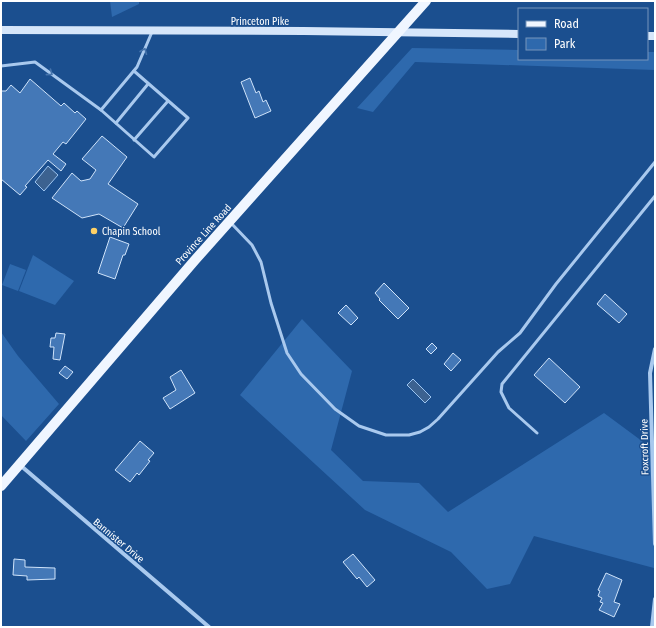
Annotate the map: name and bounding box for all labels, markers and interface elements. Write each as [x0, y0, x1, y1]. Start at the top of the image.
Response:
legend [518, 8, 648, 60]
street label: Princeton Pike [231, 16, 289, 28]
text: Road [554, 17, 579, 31]
text: Park [554, 37, 576, 51]
one-way arrow [139, 48, 147, 55]
one-way arrow [46, 68, 53, 75]
street label: Province Line Road [173, 202, 234, 267]
marker: Chapin School [89, 226, 99, 236]
place label: Chapin School [102, 226, 161, 238]
street label: Foxcroft Drive [639, 419, 651, 475]
street label: Bannister Drive [90, 516, 146, 566]

